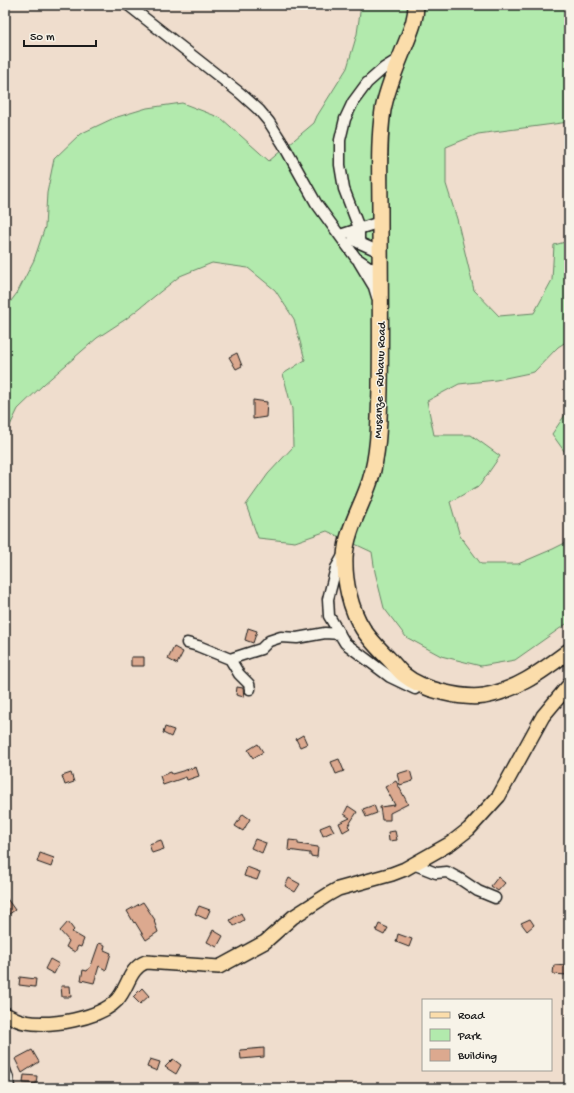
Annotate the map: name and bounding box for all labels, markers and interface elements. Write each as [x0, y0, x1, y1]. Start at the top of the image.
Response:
scale bar [24, 22, 96, 48]
text: 50 m [30, 31, 55, 45]
street label: Musanze - Rubavu Road [372, 321, 390, 439]
legend [422, 999, 552, 1071]
text: Road [458, 1010, 485, 1024]
text: Park [457, 1030, 483, 1044]
text: Building [457, 1050, 497, 1064]

